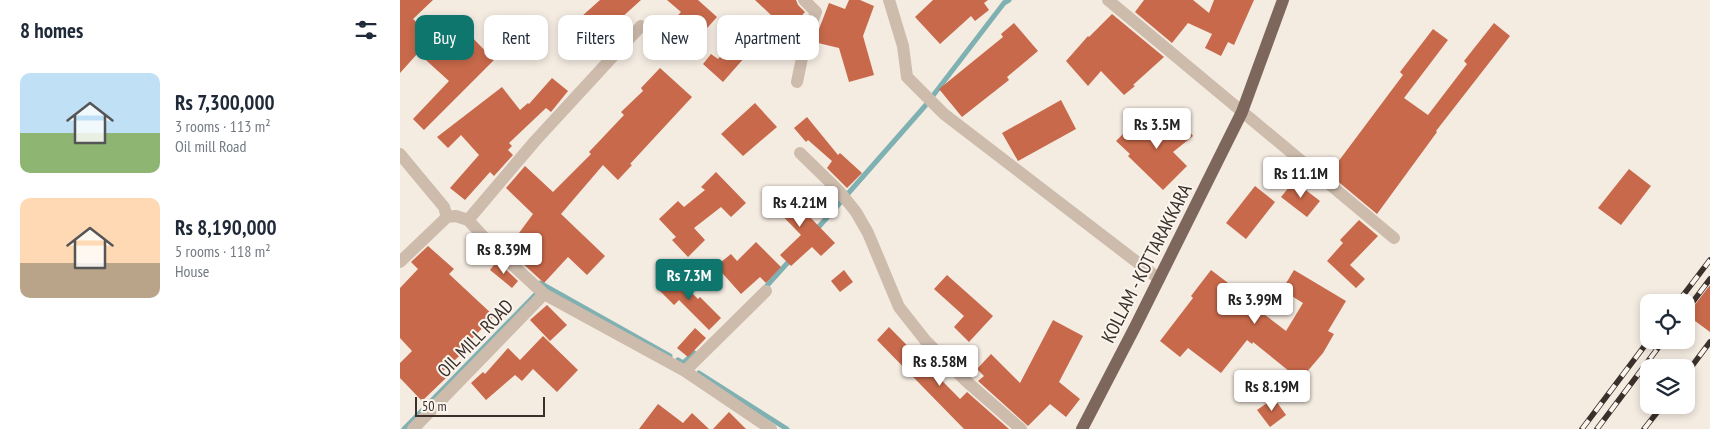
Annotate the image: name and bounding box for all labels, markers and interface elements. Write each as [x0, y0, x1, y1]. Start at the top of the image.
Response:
chip: Buy [415, 15, 474, 60]
chip: Rent [484, 15, 548, 60]
chip: Filters [558, 15, 633, 60]
chip: New [643, 15, 707, 60]
chip: Apartment [717, 15, 819, 60]
icon: filters [352, 16, 380, 44]
text: 8 homes [20, 17, 83, 44]
text: Rs 7,300,000 [175, 89, 274, 116]
icon: home [60, 93, 120, 153]
pin: Rs 3.5M [1111, 108, 1203, 150]
text: Rs 3.5M [1134, 114, 1180, 134]
text: 3 rooms · 113 m² [175, 116, 271, 136]
text: Oil mill Road [175, 136, 246, 156]
pin: Rs 11.1M [1249, 156, 1353, 199]
text: Rs 11.1M [1274, 163, 1328, 183]
street label: KOLLAM - KOTTARAKKARA [1096, 180, 1196, 346]
pin: Rs 4.21M [748, 186, 852, 228]
text: Rs 4.21M [773, 192, 827, 212]
text: Rs 8,190,000 [175, 214, 277, 241]
icon: home [60, 218, 120, 278]
pin: Rs 8.39M [452, 232, 556, 275]
text: Rs 8.39M [477, 239, 531, 259]
text: 5 rooms · 118 m² [175, 241, 271, 261]
pin: Rs 7.3M [643, 258, 735, 301]
text: House [175, 261, 209, 281]
text: Rs 7.3M [667, 265, 711, 285]
pin: Rs 3.99M [1203, 282, 1307, 325]
text: Rs 3.99M [1228, 289, 1282, 309]
street label: OIL MILL ROAD [432, 294, 518, 382]
map controls [1640, 294, 1695, 414]
button: locate [1640, 294, 1695, 349]
pin: Rs 8.58M [888, 344, 992, 387]
text: Rs 8.58M [913, 351, 967, 371]
button: layers [1640, 359, 1695, 414]
pin: Rs 8.19M [1220, 370, 1324, 412]
text: Rs 8.19M [1245, 376, 1299, 396]
scale bar [415, 394, 545, 417]
text: 50 m [422, 397, 447, 415]

